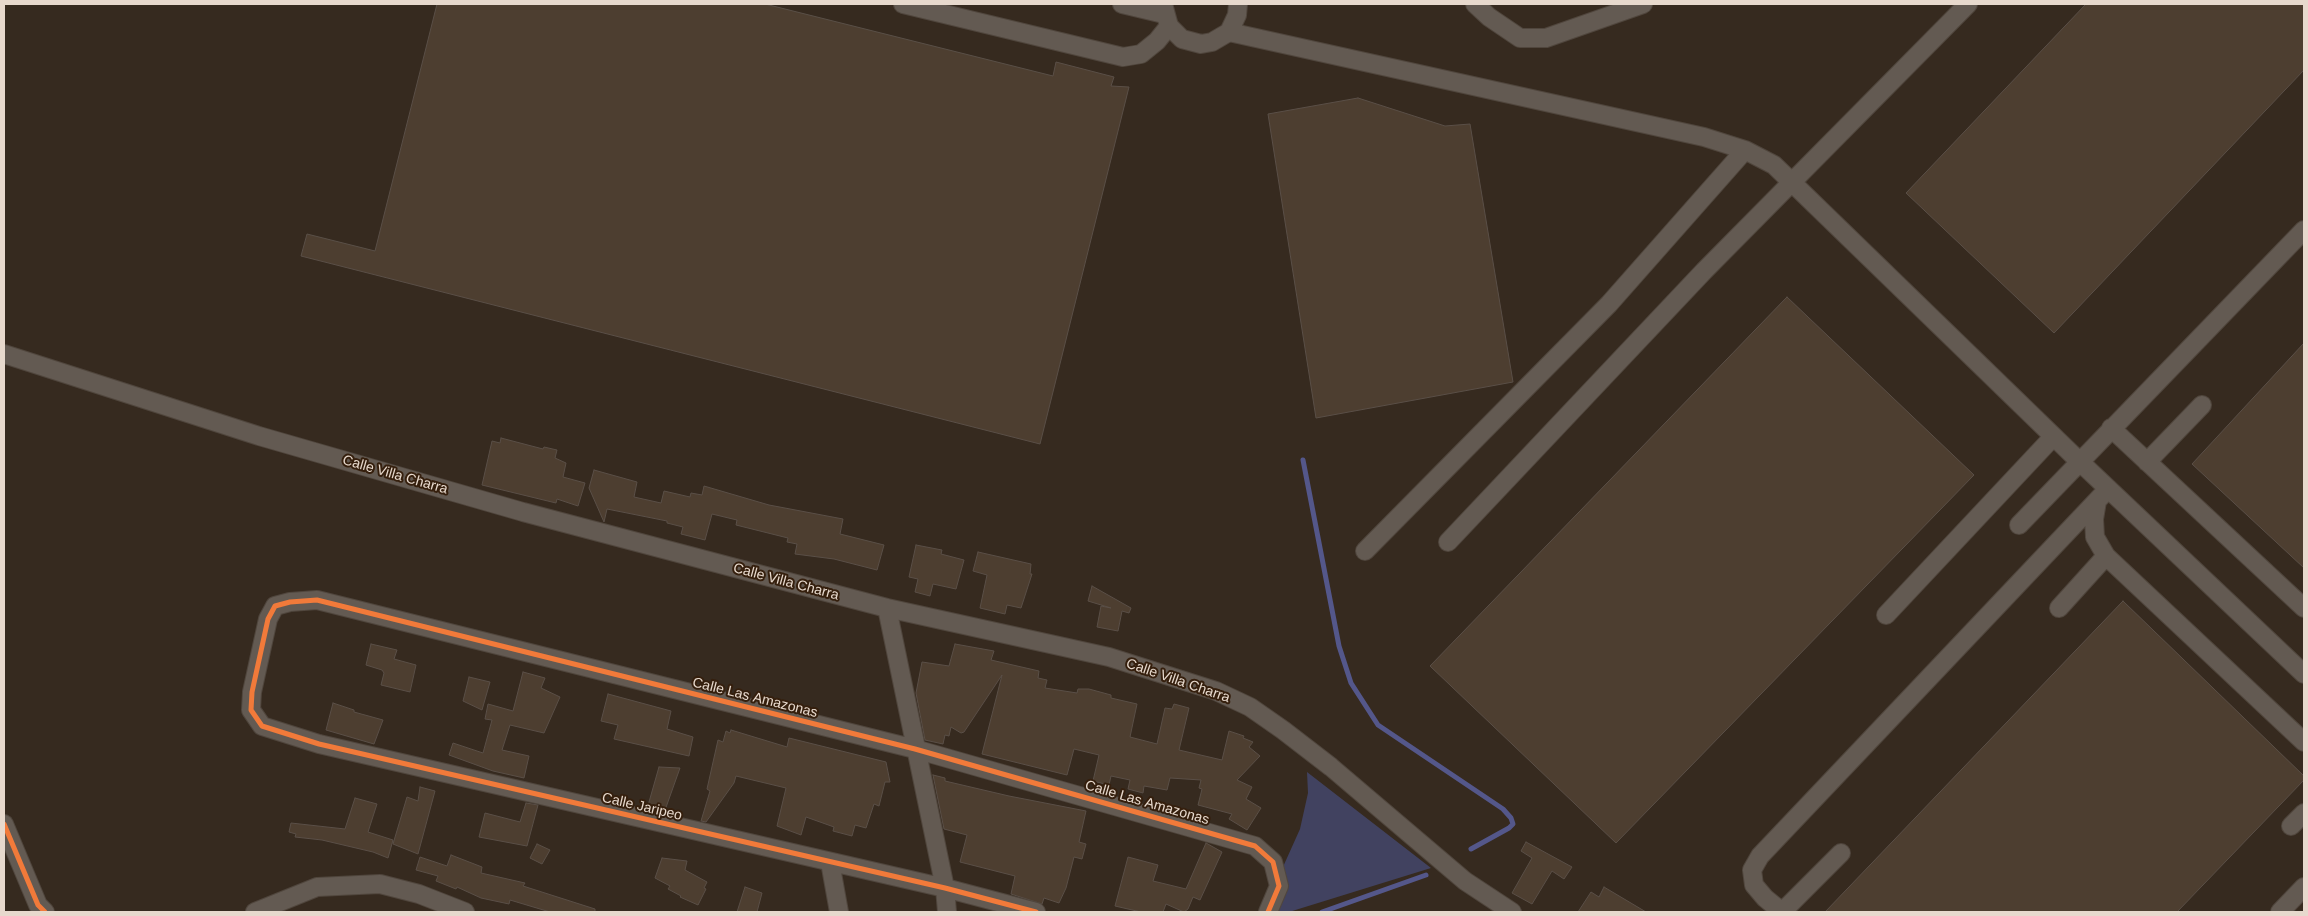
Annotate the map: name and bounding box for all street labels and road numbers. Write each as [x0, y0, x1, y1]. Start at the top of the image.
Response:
street label: Calle Villa Charra [340, 452, 450, 498]
street label: Calle Villa Charra [731, 560, 841, 604]
street label: Calle Villa Charra [1124, 655, 1232, 707]
street label: Calle Las Amazonas [691, 674, 819, 722]
street label: Calle Las Amazonas [1083, 777, 1211, 829]
street label: Calle Jaripeo [600, 790, 684, 824]

